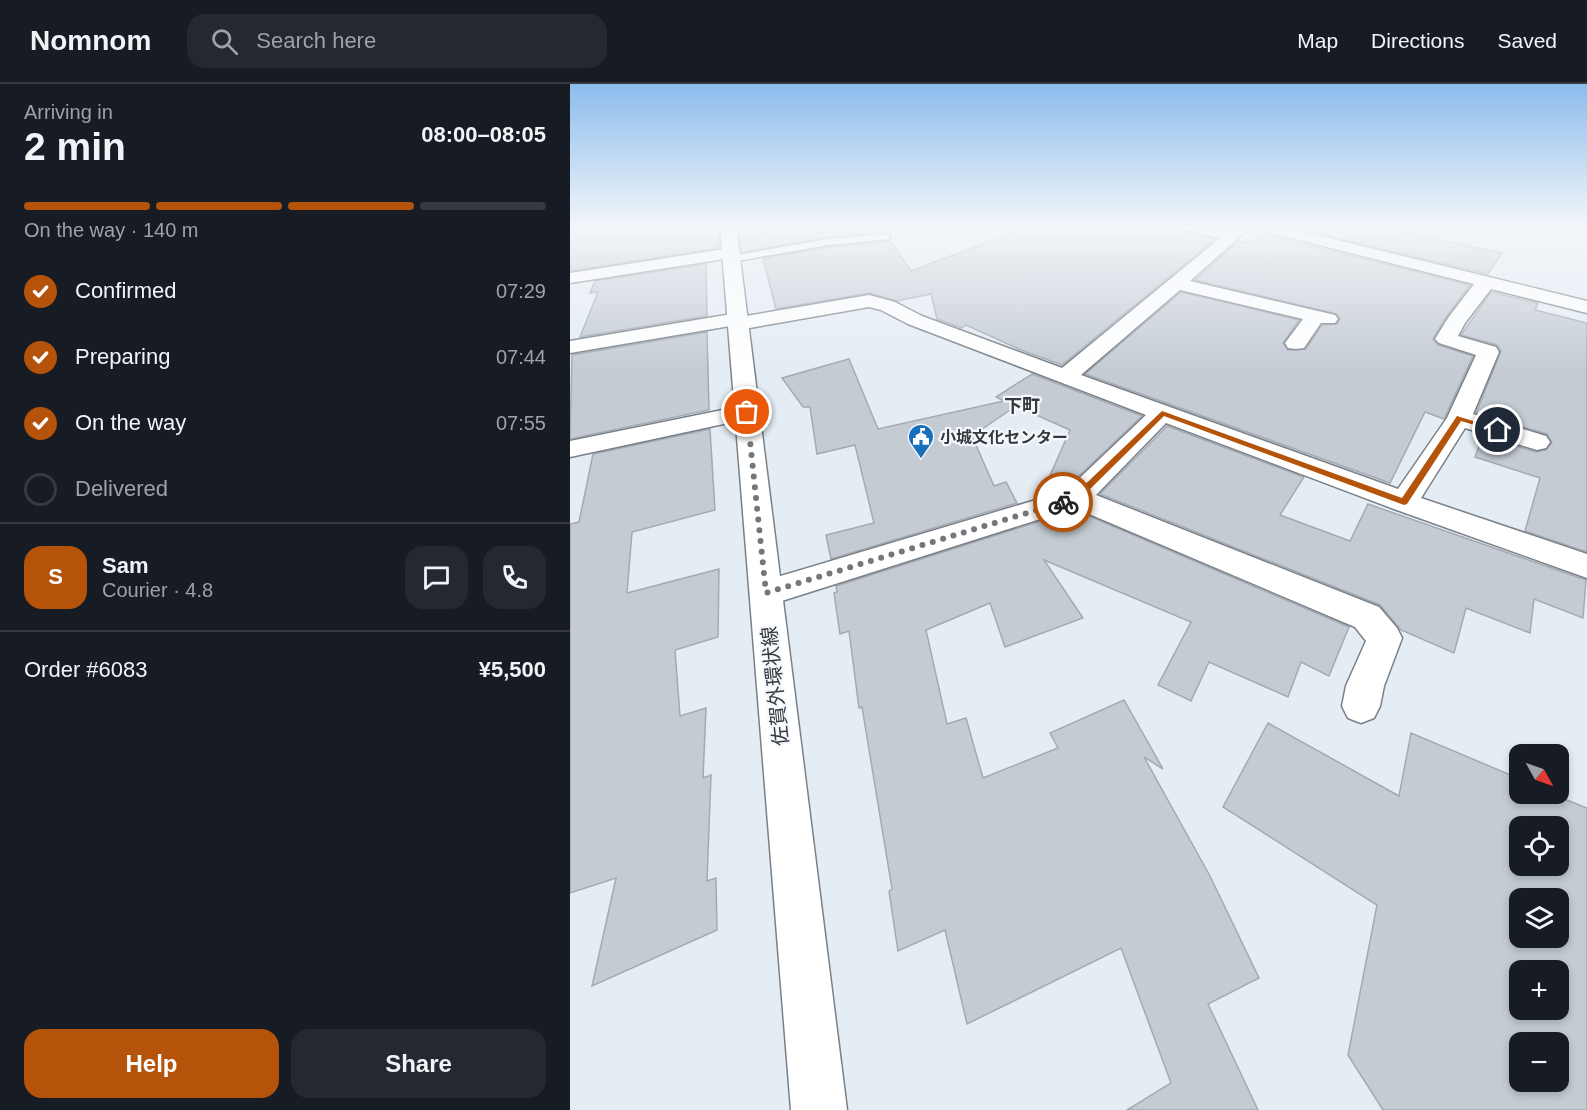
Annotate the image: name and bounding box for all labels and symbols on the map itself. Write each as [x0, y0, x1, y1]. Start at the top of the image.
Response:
pin [721, 386, 772, 437]
district label: 下町 [1004, 396, 1040, 416]
pin [1472, 404, 1523, 455]
public building icon: 小城文化センター [906, 422, 936, 460]
place label: 小城文化センター [940, 428, 1068, 446]
courier [1033, 472, 1093, 532]
street label: 佐賀外環状線 [758, 625, 792, 747]
north arrow [1509, 744, 1569, 804]

